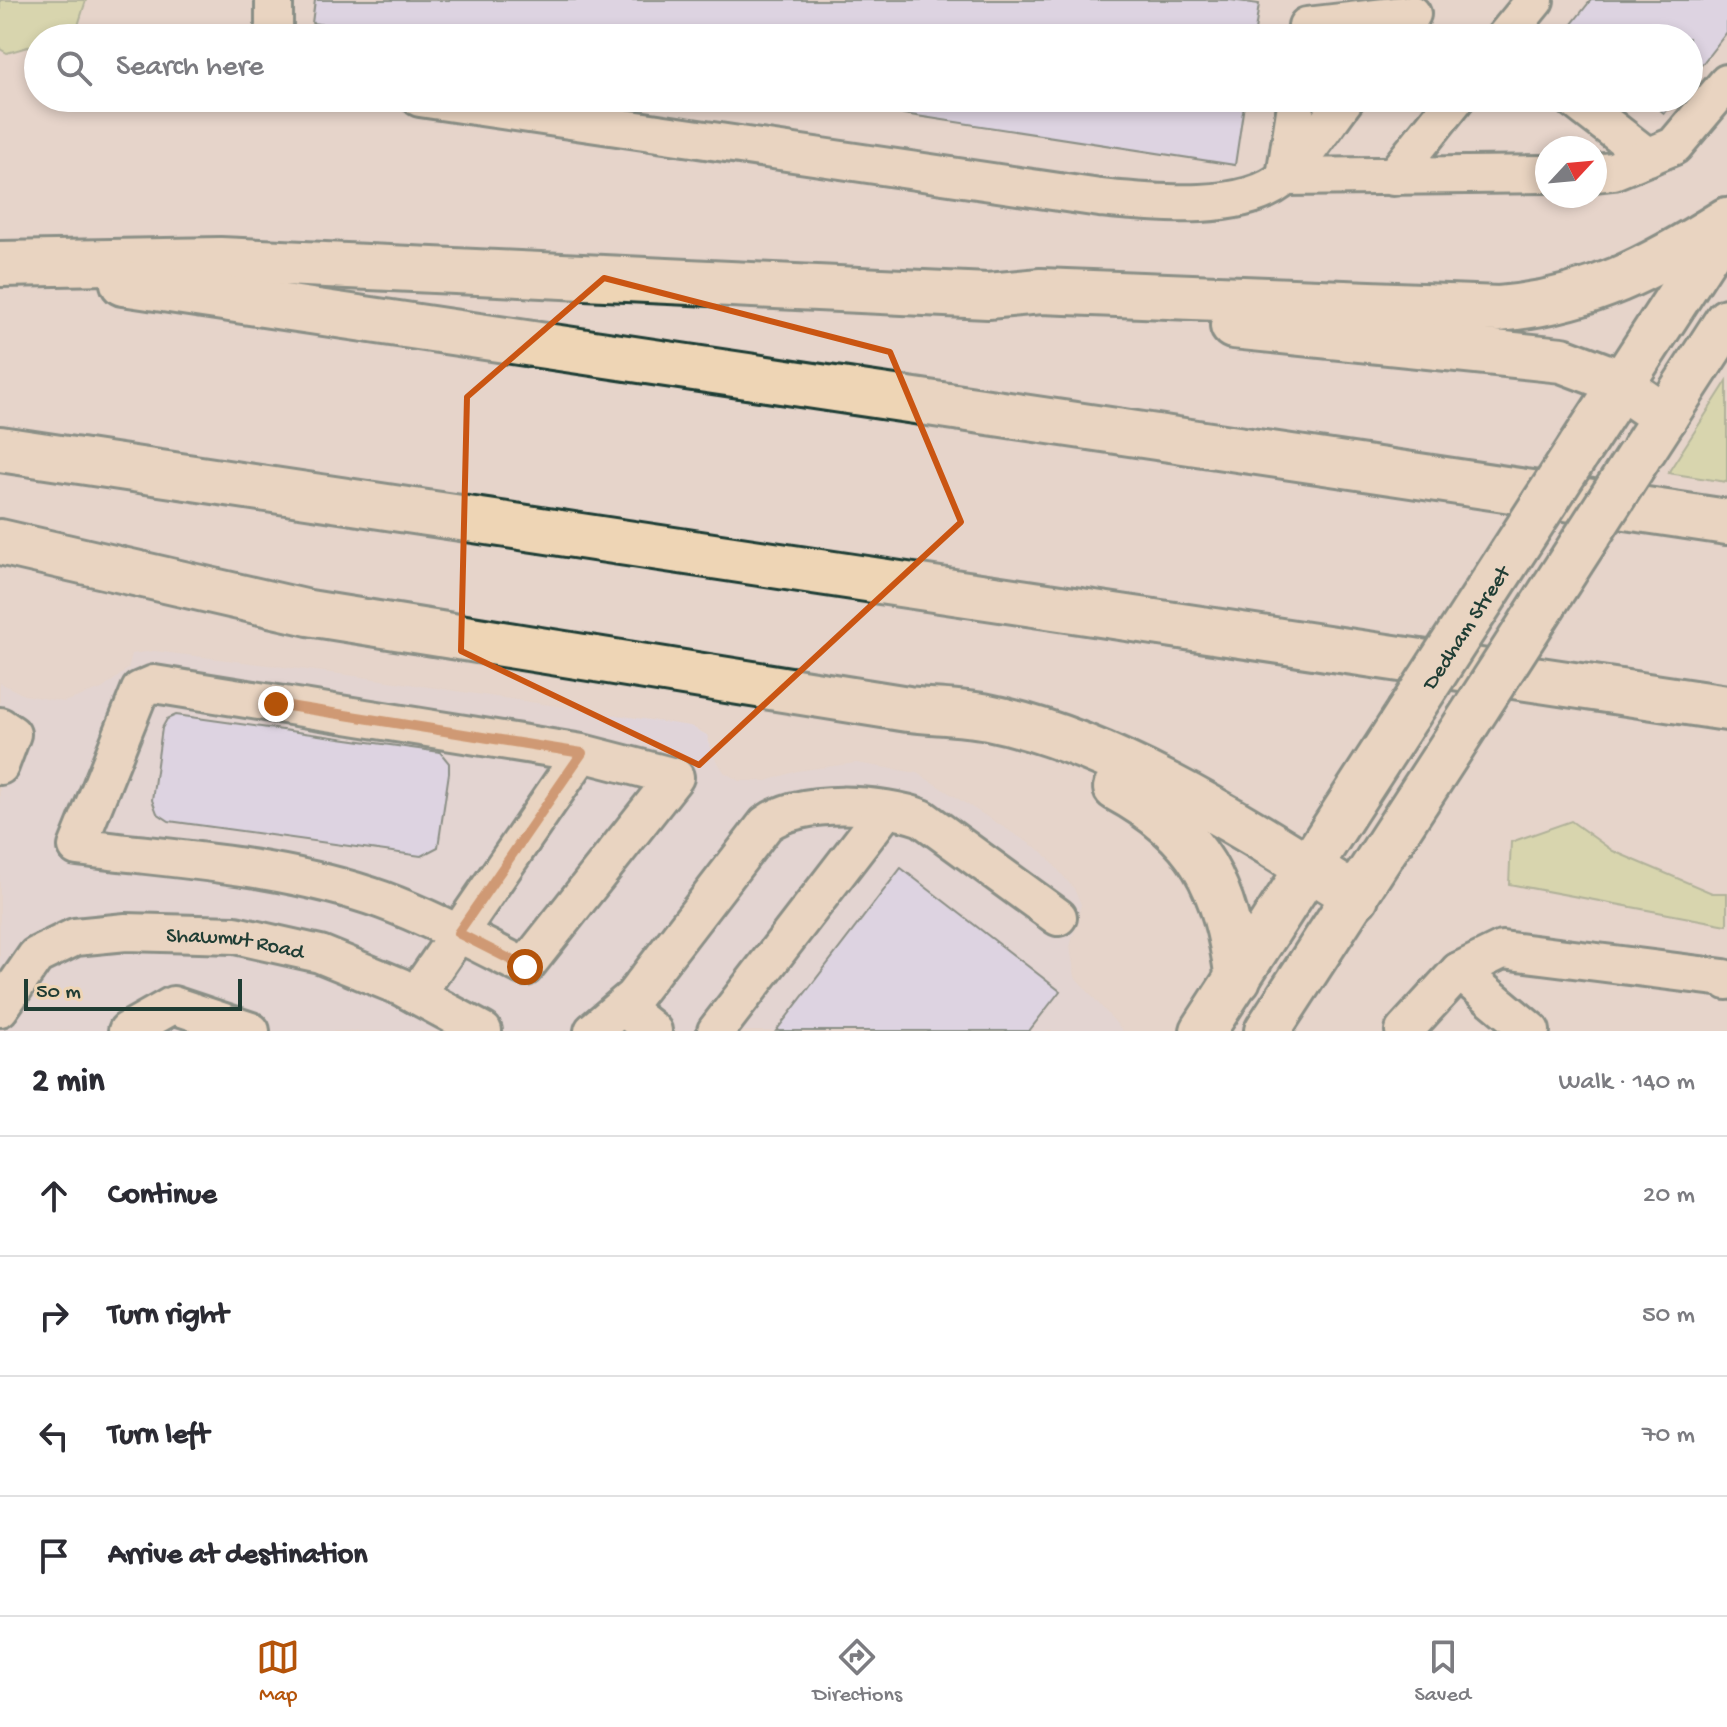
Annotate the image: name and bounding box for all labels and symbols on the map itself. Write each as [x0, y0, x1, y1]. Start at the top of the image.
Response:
north arrow [1535, 136, 1607, 208]
street label: Dedham Street [1417, 560, 1518, 697]
route end [258, 686, 294, 722]
street label: Shawmut Road [166, 924, 308, 968]
route start [507, 949, 543, 985]
scale bar [24, 975, 242, 1011]

